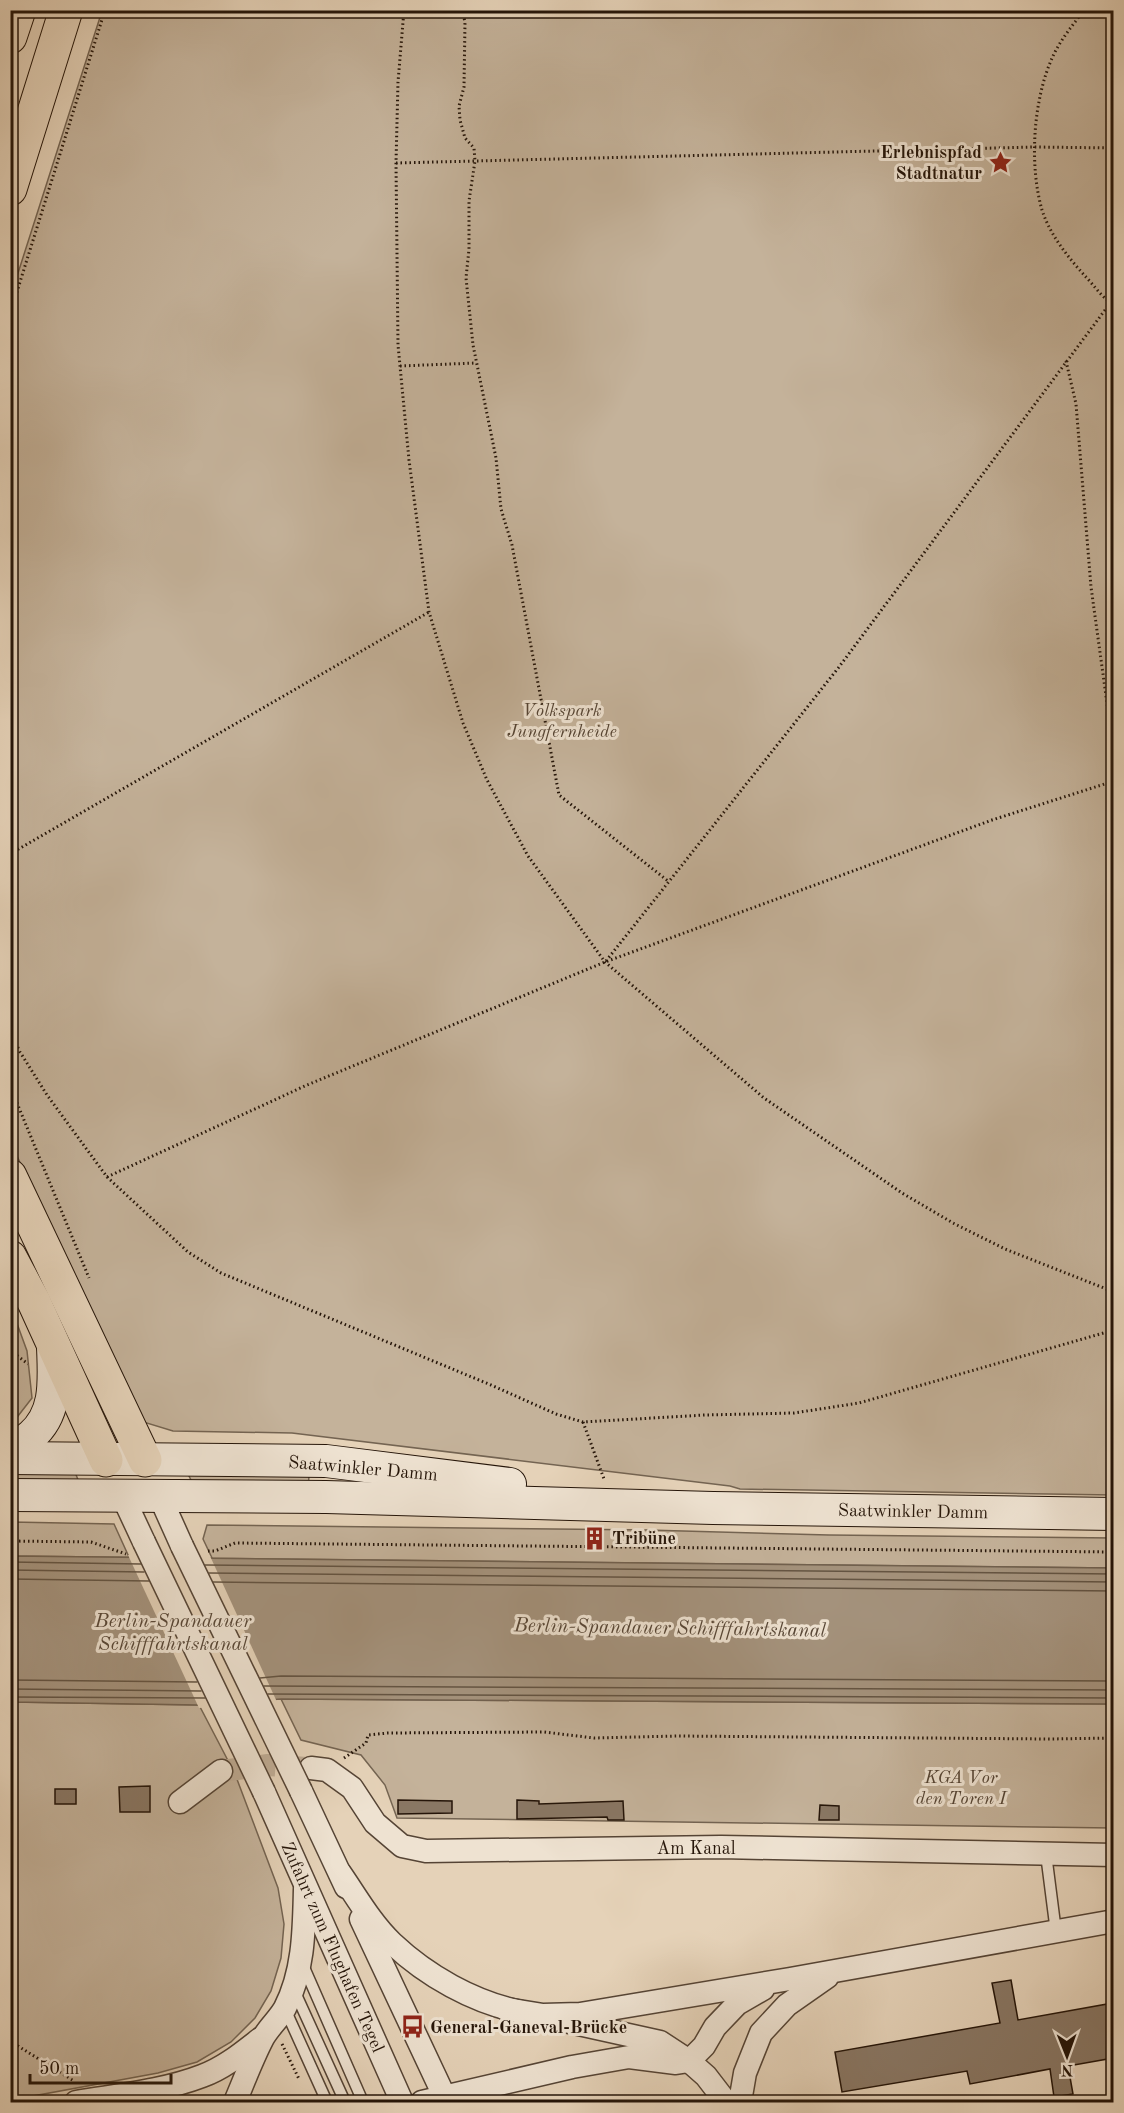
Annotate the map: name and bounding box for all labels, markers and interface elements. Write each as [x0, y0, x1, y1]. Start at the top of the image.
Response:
place label: Erlebnispfad Stadtnatur [880, 144, 982, 183]
place icon: Erlebnispfad Stadtnatur [987, 149, 1013, 175]
park label: Volkspark Jungfernheide [507, 702, 617, 741]
street label: Saatwinkler Damm [287, 1453, 439, 1485]
street label: Saatwinkler Damm [838, 1502, 988, 1522]
building icon: Tribüne [581, 1525, 607, 1551]
place label: Tribüne [612, 1530, 676, 1548]
water label: Berlin-Spandauer Schifffahrtskanal [94, 1612, 252, 1655]
water label: Berlin-Spandauer Schifffahrtskanal [513, 1616, 826, 1642]
park label: KGA Vor den Toren I [916, 1769, 1008, 1808]
street label: Zufahrt zum Flughafen Tegel [277, 1839, 387, 2055]
street label: Am Kanal [656, 1840, 736, 1858]
bus stop icon: General-Ganeval-Brücke [399, 2014, 425, 2040]
place label: General-Ganeval-Brücke [430, 2019, 627, 2037]
north arrow [1037, 2026, 1097, 2086]
scale bar [30, 2047, 171, 2085]
text: 50 m [39, 2060, 79, 2078]
text: N [1060, 2061, 1073, 2077]

